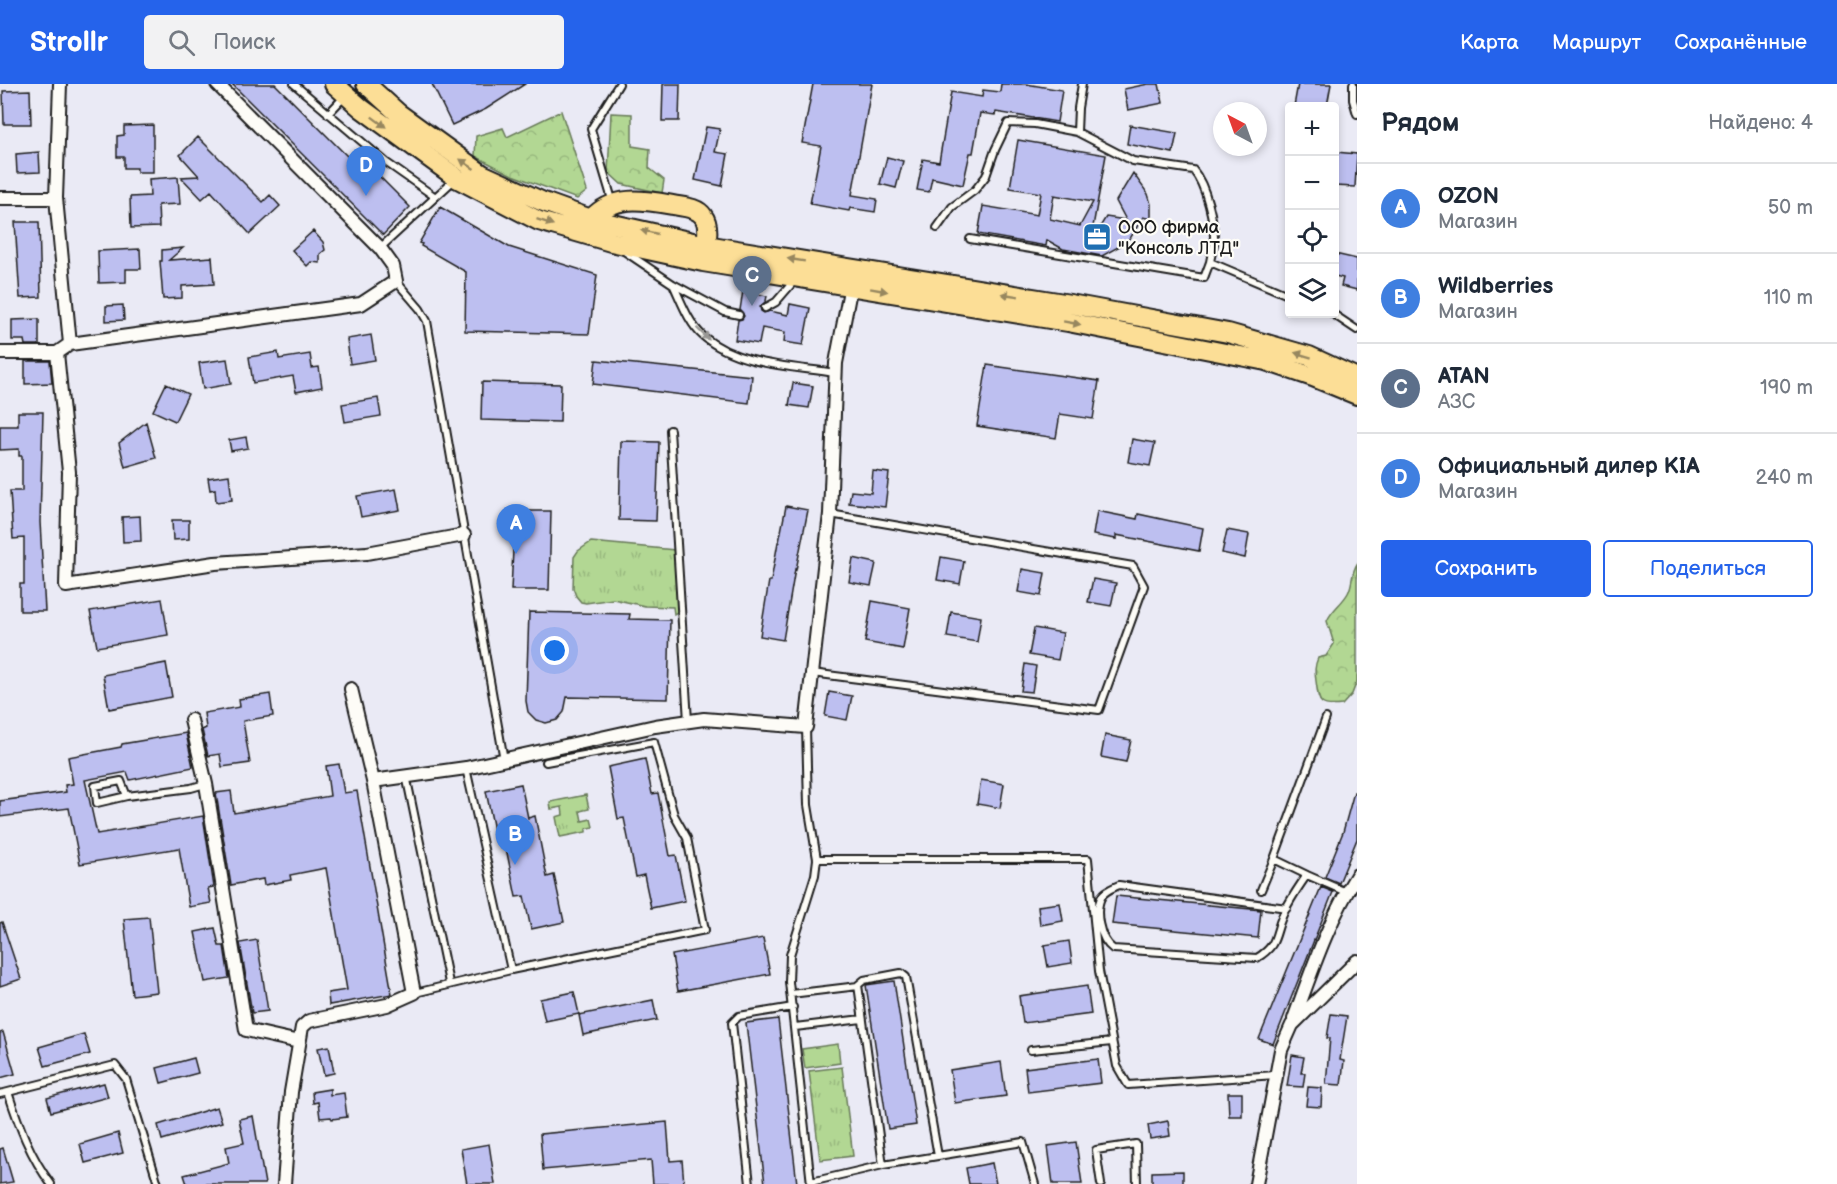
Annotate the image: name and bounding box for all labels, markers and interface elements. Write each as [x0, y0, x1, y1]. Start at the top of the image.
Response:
search box [144, 15, 564, 69]
text: Strollr [30, 26, 108, 59]
icon: search [165, 26, 198, 59]
text: Поиск [213, 29, 276, 56]
text: Карта [1460, 30, 1519, 55]
text: Маршрут [1552, 30, 1641, 55]
text: Сохранённые [1674, 30, 1807, 55]
north arrow [1213, 102, 1267, 156]
map controls [1285, 102, 1339, 318]
button: + [1285, 102, 1339, 156]
text: Рядом [1381, 108, 1459, 139]
text: Найдено: 4 [1708, 111, 1813, 135]
one-way arrow [371, 115, 386, 127]
pin: D [346, 147, 386, 196]
button: − [1285, 156, 1339, 210]
one-way arrow [460, 158, 476, 170]
text: OZON [1438, 183, 1499, 210]
text: A [1394, 196, 1407, 220]
text: 50 m [1768, 196, 1813, 220]
button: locate [1285, 210, 1339, 264]
text: Магазин [1438, 210, 1518, 234]
place label: ООО фирма "Консоль ЛТД" [1118, 217, 1239, 259]
one-way arrow [536, 218, 554, 228]
office icon: ООО фирма "Консоль ЛТД" [1081, 221, 1113, 253]
one-way arrow [640, 227, 658, 237]
one-way arrow [787, 255, 806, 264]
pin: C [732, 256, 771, 306]
button: layers [1285, 264, 1339, 318]
text: Wildberries [1438, 273, 1553, 300]
one-way arrow [870, 286, 889, 295]
text: B [1393, 286, 1408, 310]
text: 110 m [1764, 286, 1813, 310]
one-way arrow [1000, 290, 1019, 299]
text: Магазин [1438, 300, 1518, 324]
one-way arrow [1062, 319, 1081, 328]
one-way arrow [696, 327, 710, 341]
one-way arrow [1294, 350, 1312, 359]
text: ATAN [1438, 363, 1490, 390]
text: C [1393, 376, 1408, 400]
text: 190 m [1760, 376, 1813, 400]
text: АЗС [1438, 390, 1475, 414]
text: Официальный дилер KIA [1438, 453, 1700, 480]
text: D [1394, 466, 1407, 490]
text: 240 m [1756, 466, 1813, 490]
text: Магазин [1438, 480, 1518, 504]
pin: A [496, 504, 536, 554]
button: Сохранить [1381, 540, 1591, 597]
button: Поделиться [1603, 540, 1813, 597]
your location [540, 636, 569, 665]
pin: B [496, 816, 534, 865]

